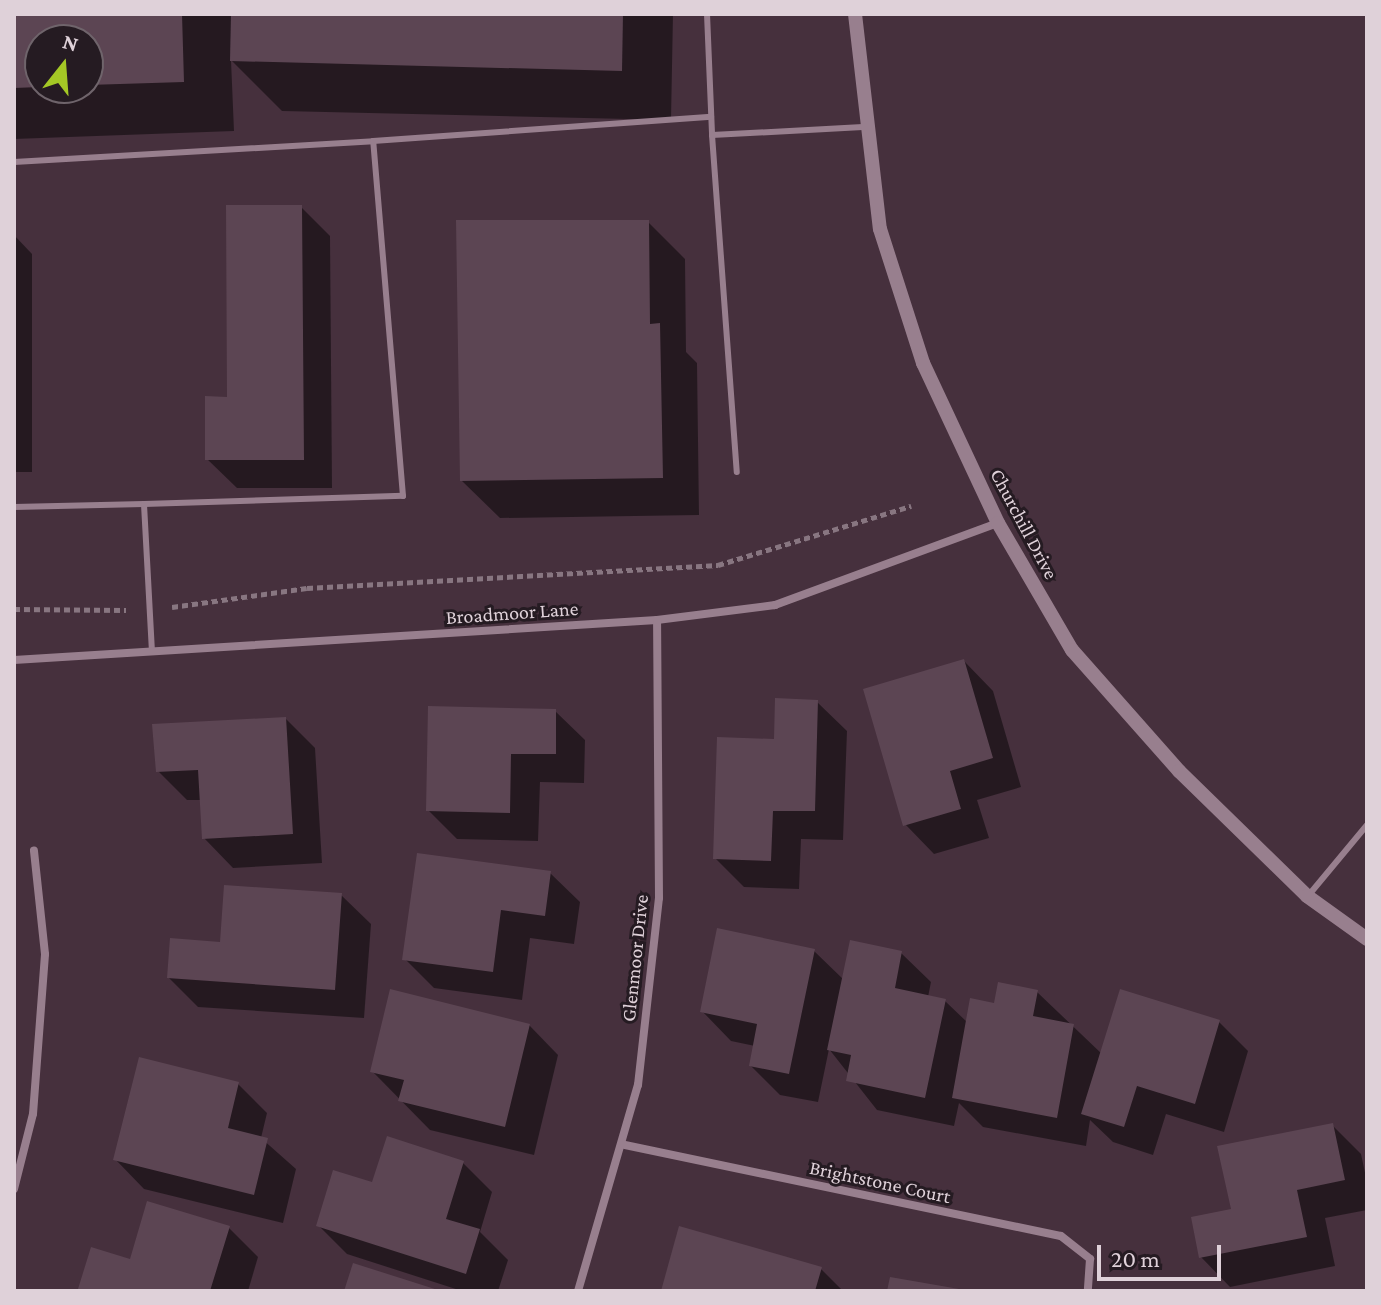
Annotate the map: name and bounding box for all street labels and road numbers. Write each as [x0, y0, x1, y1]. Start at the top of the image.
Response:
street label: Churchill Drive [985, 465, 1063, 583]
street label: Broadmoor Lane [445, 596, 579, 630]
street label: Glenmoor Drive [616, 893, 654, 1023]
street label: Brightstone Court [807, 1155, 953, 1209]

